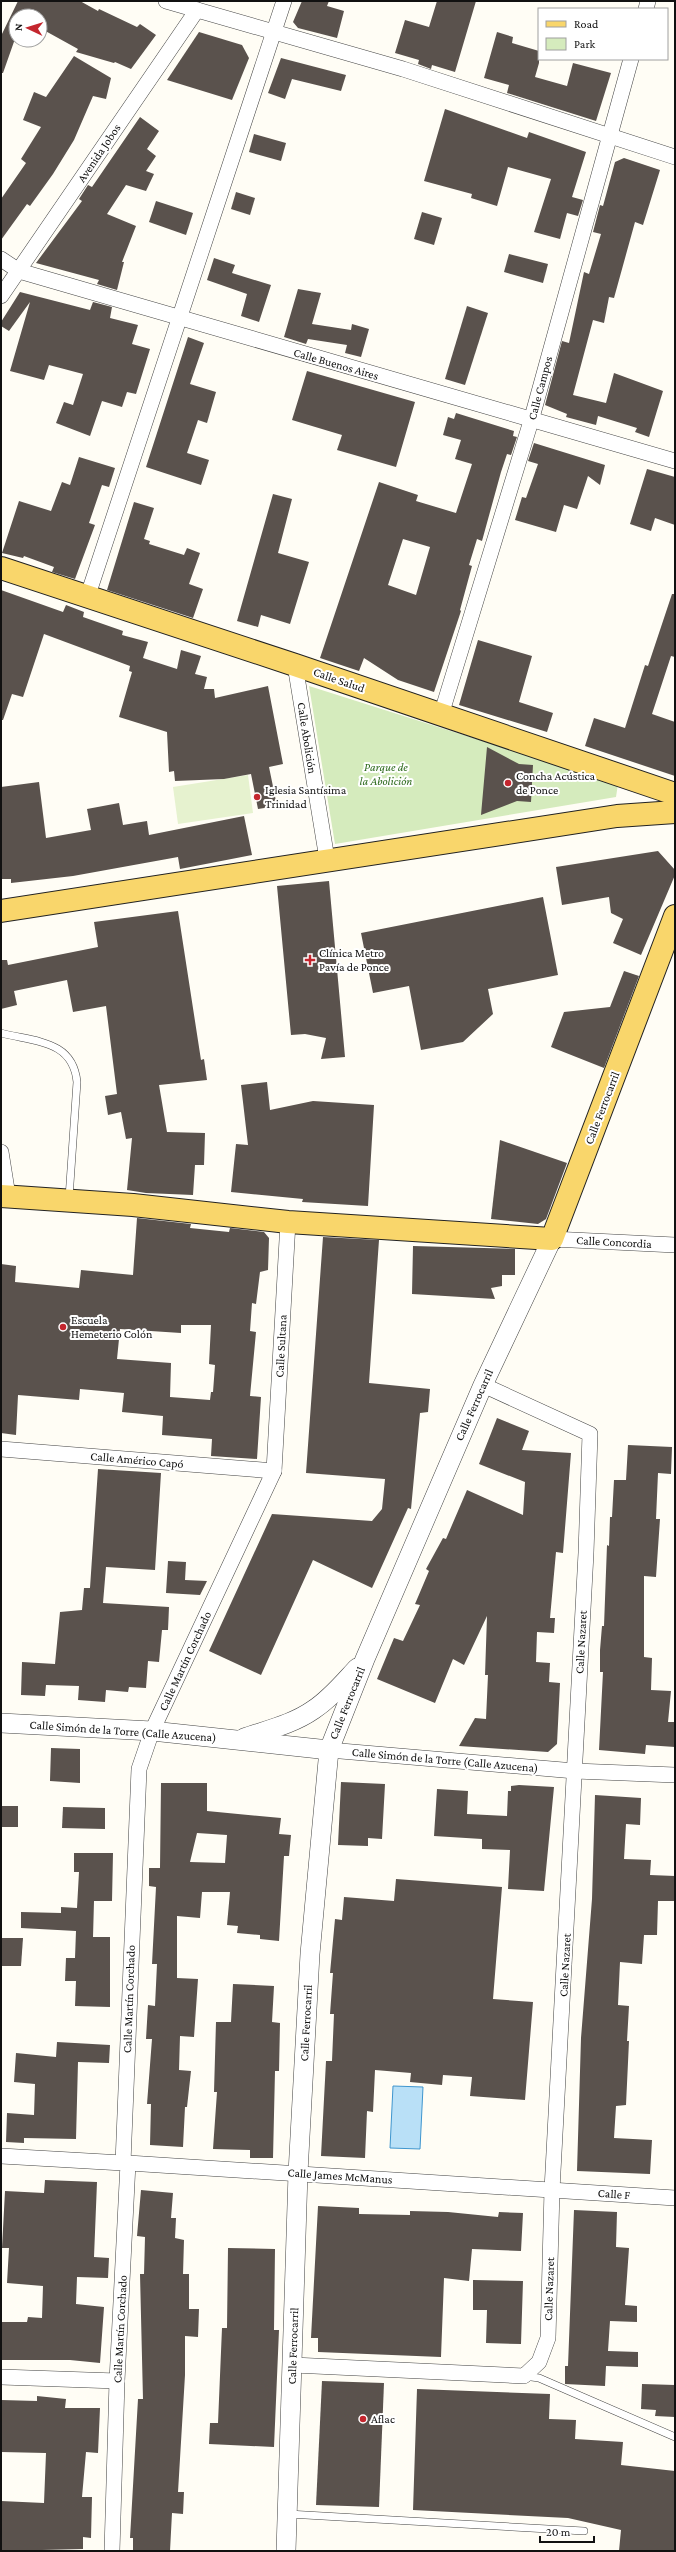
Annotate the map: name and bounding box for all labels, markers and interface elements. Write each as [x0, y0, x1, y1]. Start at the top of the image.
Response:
north arrow [8, 8, 48, 48]
legend [538, 8, 668, 60]
text: Road [574, 17, 599, 31]
text: N [12, 23, 24, 31]
text: Park [574, 37, 596, 51]
street label: Avenida Jobos [74, 121, 124, 185]
street label: Calle Buenos Aires [292, 345, 380, 383]
street label: Calle Campos [525, 354, 555, 421]
street label: Calle Salud [311, 665, 367, 696]
street label: Calle Abolición [294, 701, 320, 775]
park label: Parque de la Abolición [360, 760, 412, 788]
place label: Concha Acústica de Ponce [516, 769, 596, 797]
marker: Concha Acústica de Ponce [503, 778, 513, 788]
place label: Iglesia Santísima Trinidad [265, 783, 347, 811]
marker: Iglesia Santísima Trinidad [252, 792, 262, 802]
place label: Clínica Metro Pavía de Ponce [319, 946, 389, 974]
marker: Clínica Metro Pavía de Ponce [304, 954, 316, 966]
street label: Calle Ferrocarril [582, 1070, 622, 1146]
street label: Calle Concordia [576, 1233, 653, 1251]
place label: Escuela Hemeterio Colón [71, 1313, 153, 1341]
street label: Calle Sultana [272, 1314, 290, 1378]
marker: Escuela Hemeterio Colón [58, 1322, 68, 1332]
street label: Calle Ferrocarril [452, 1367, 496, 1443]
street label: Calle Américo Capó [90, 1449, 184, 1471]
street label: Calle Martín Corchado [156, 1609, 214, 1713]
street label: Calle Nazaret [572, 1609, 590, 1674]
street label: Calle Ferrocarril [326, 1665, 368, 1741]
street label: Calle Simón de la Torre (Calle Azucena) [29, 1717, 217, 1745]
street label: Calle Simón de la Torre (Calle Azucena) [351, 1745, 539, 1775]
street label: Calle Nazaret [556, 1932, 574, 1997]
street label: Calle Martín Corchado [120, 1945, 138, 2053]
street label: Calle Ferrocarril [297, 1984, 315, 2062]
street label: Calle James McManus [287, 2165, 393, 2187]
street label: Calle F [597, 2186, 631, 2202]
street label: Calle Nazaret [541, 2256, 557, 2321]
street label: Calle Martín Corchado [110, 2275, 130, 2383]
street label: Calle Ferrocarril [285, 2307, 301, 2385]
place label: Aflac [371, 2412, 395, 2426]
marker: Aflac [358, 2414, 368, 2424]
scale bar [540, 2518, 594, 2544]
text: 20 m [546, 2525, 571, 2539]

